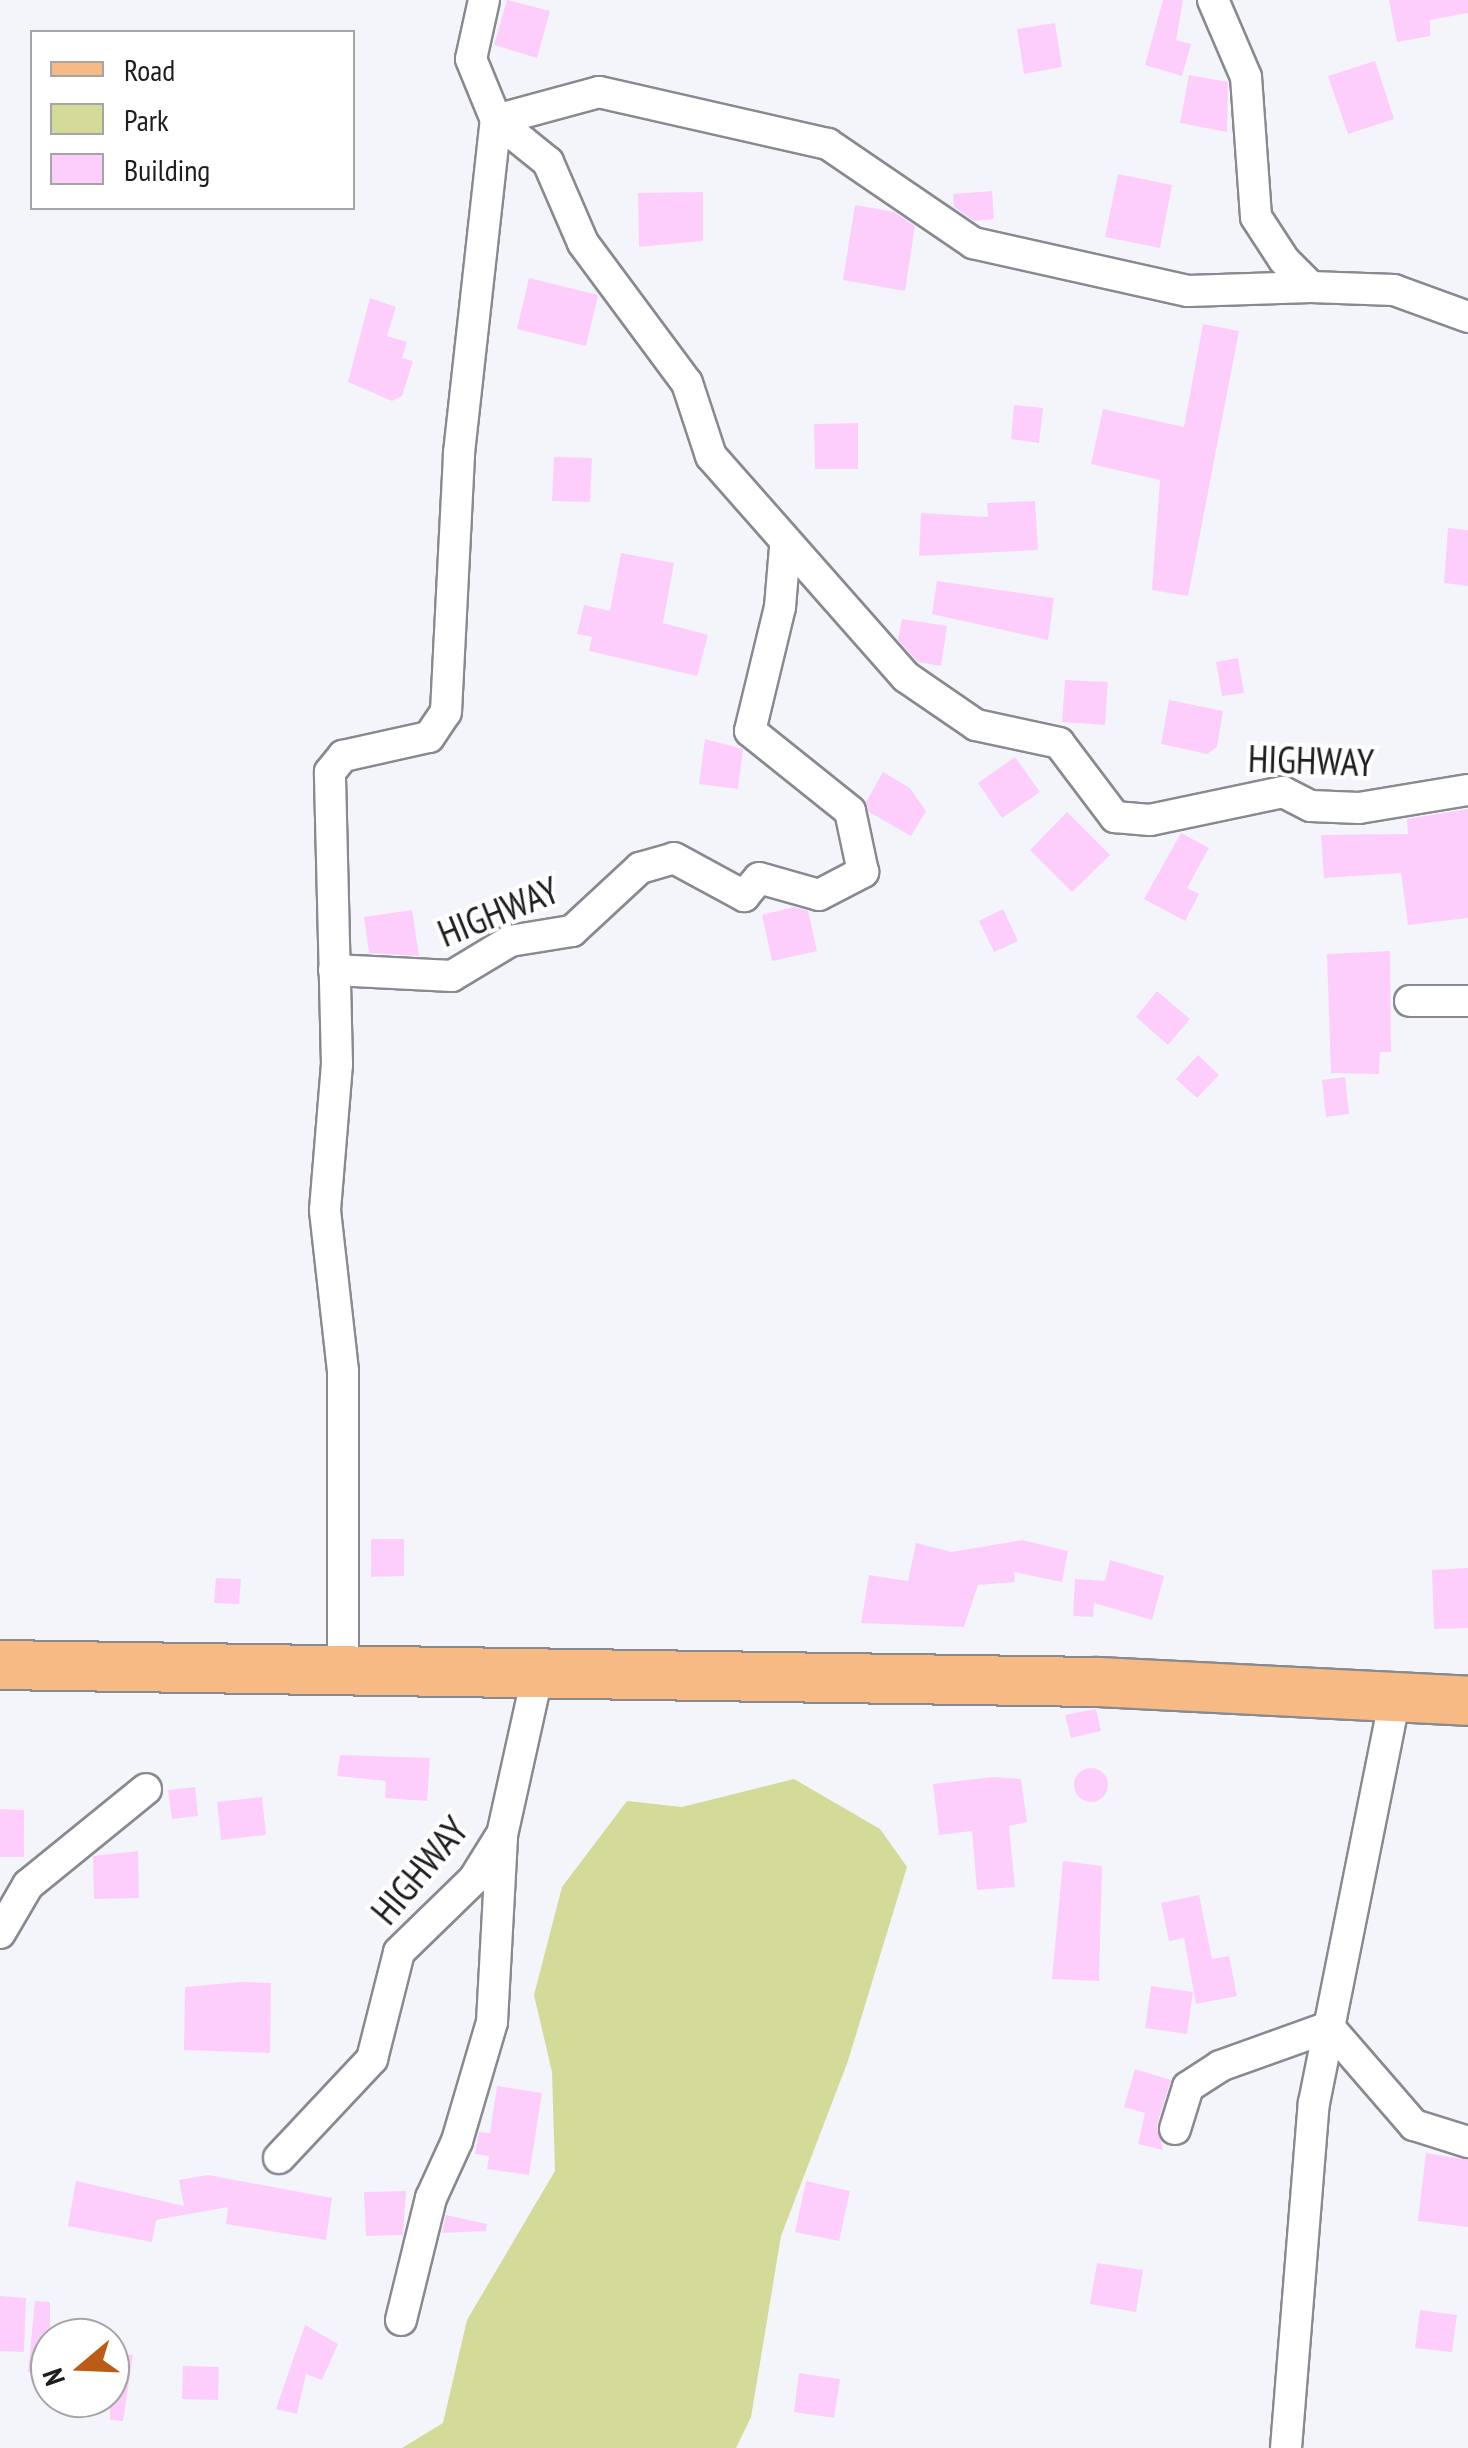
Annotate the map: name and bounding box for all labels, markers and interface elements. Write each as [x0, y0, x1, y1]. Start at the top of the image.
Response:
legend [30, 30, 355, 210]
text: Road [124, 50, 175, 89]
text: Park [124, 100, 169, 139]
text: Building [124, 150, 210, 189]
street label: HIGHWAY [1247, 735, 1375, 785]
street label: HIGHWAY [431, 866, 565, 956]
street label: HIGHWAY [361, 1807, 477, 1933]
north arrow [30, 2318, 130, 2418]
text: N [33, 2364, 73, 2390]

